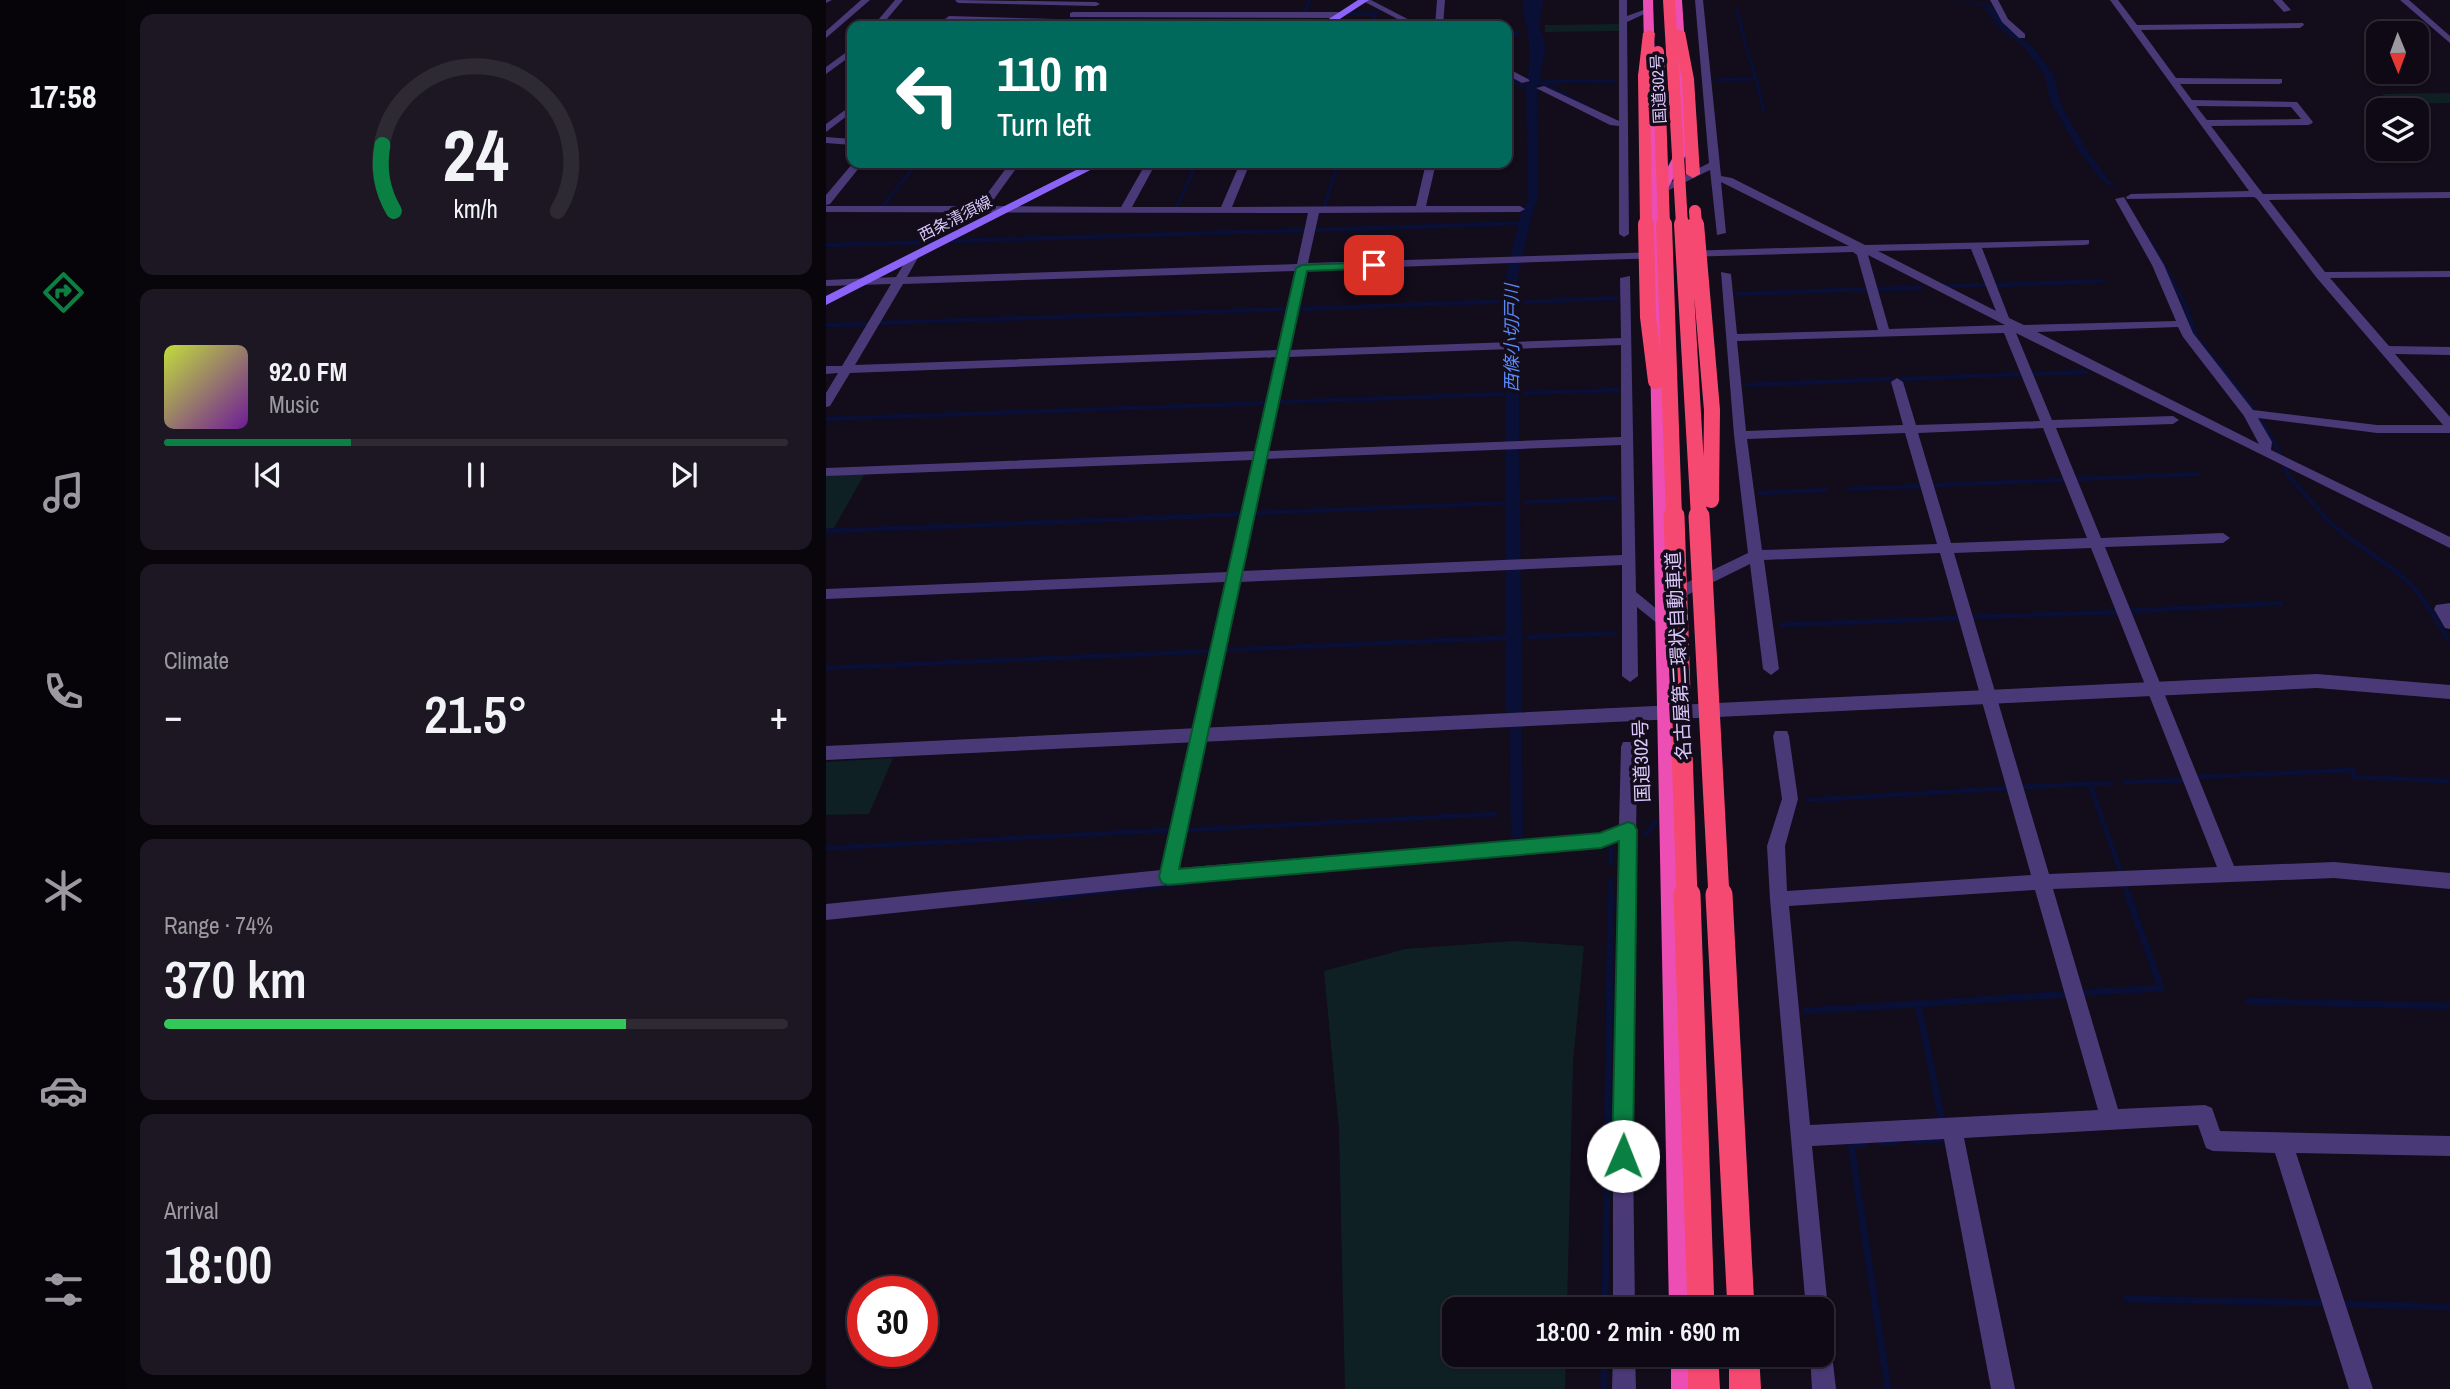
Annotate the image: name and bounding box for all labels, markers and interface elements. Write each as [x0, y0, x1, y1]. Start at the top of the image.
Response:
north arrow [2366, 21, 2429, 84]
map controls [2366, 21, 2429, 161]
text: 110 m [997, 40, 1109, 106]
icon: left [882, 49, 973, 140]
street label: 国道302号 [1645, 54, 1671, 124]
text: 17:58 [29, 75, 97, 118]
button: layers [2366, 98, 2429, 161]
text: Turn left [997, 103, 1091, 146]
text: 24 [443, 106, 509, 204]
street label: 西条清須線 [914, 190, 996, 246]
text: km/h [454, 191, 498, 225]
pin [1344, 235, 1404, 295]
icon: arrive [1355, 246, 1393, 284]
icon: directions [39, 268, 88, 317]
water label: 西條小切戸川 [1499, 282, 1524, 392]
text: 92.0 FM [269, 354, 347, 389]
text: Music [269, 389, 319, 420]
icon: previous [249, 456, 287, 494]
icon: pause [457, 456, 495, 494]
icon: next [665, 456, 703, 494]
icon: music [39, 468, 88, 517]
street label: 名古屋第二環状自動車道 [1660, 551, 1696, 761]
text: Climate [164, 645, 229, 676]
icon: phone [39, 667, 88, 716]
text: 21.5° [424, 679, 528, 749]
text: − [164, 690, 182, 741]
text: + [770, 690, 788, 741]
street label: 国道302号 [1627, 719, 1655, 803]
icon: climate [39, 866, 88, 915]
text: Range · 74% [164, 910, 273, 941]
text: 370 km [164, 944, 307, 1014]
icon: car [39, 1066, 88, 1115]
position arrow [1586, 1119, 1660, 1193]
text: Arrival [164, 1195, 219, 1226]
text: 18:00 [164, 1229, 272, 1299]
icon: filters [39, 1265, 88, 1314]
speed limit sign: 30 [847, 1276, 938, 1367]
text: 18:00 · 2 min · 690 m [1536, 1314, 1740, 1349]

